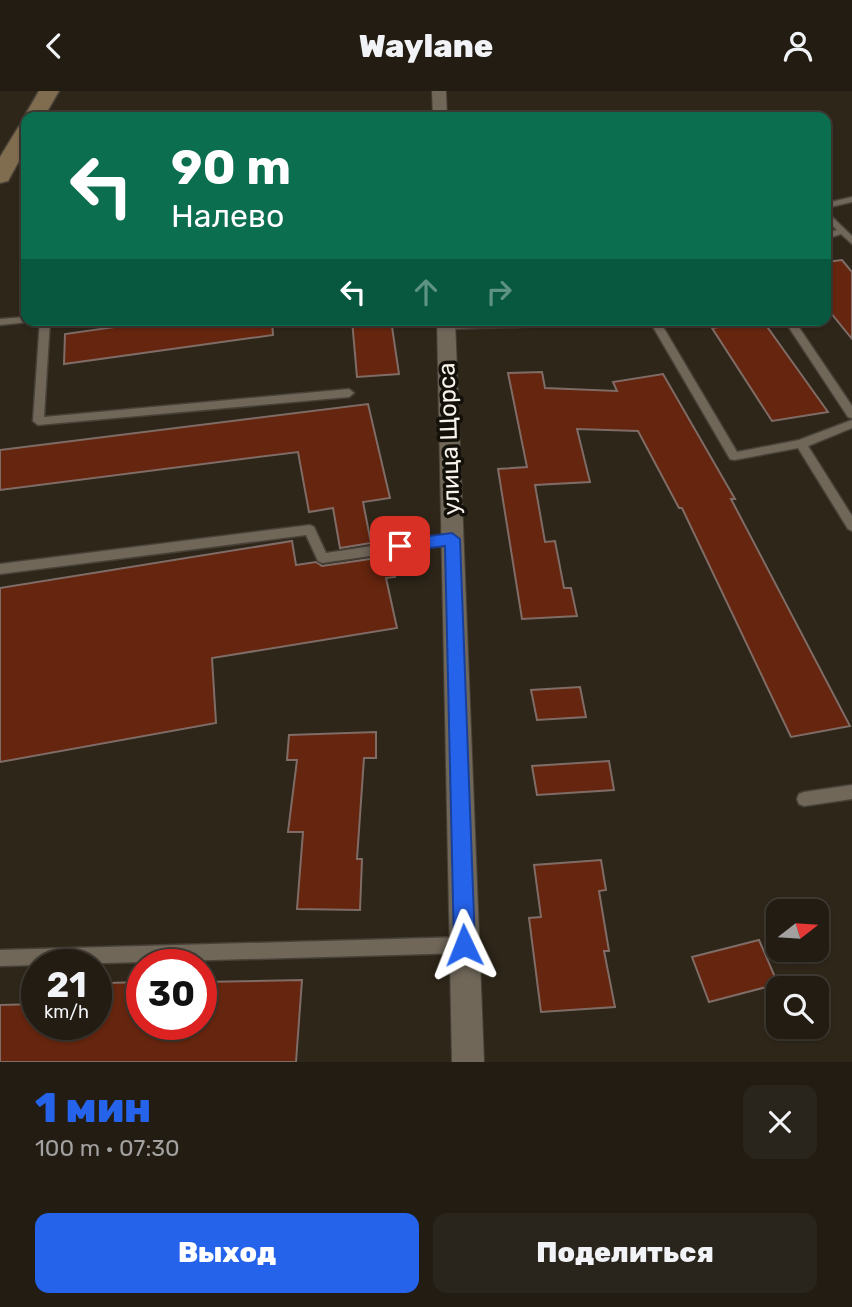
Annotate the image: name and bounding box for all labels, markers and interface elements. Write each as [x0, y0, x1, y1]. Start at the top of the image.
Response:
icon: back [35, 27, 73, 65]
text: Waylane [359, 27, 493, 65]
icon: person [779, 27, 817, 65]
text: 90 m [171, 138, 291, 196]
icon: left [56, 140, 147, 231]
text: Налево [171, 197, 284, 235]
icon: left [334, 273, 372, 311]
icon: ahead [407, 273, 445, 311]
icon: right [480, 273, 518, 311]
street label: улица Щорса [432, 362, 466, 516]
pin [370, 516, 430, 576]
icon: arrive [381, 527, 419, 565]
north arrow [766, 899, 830, 963]
map controls [766, 899, 829, 1039]
position arrow [427, 908, 501, 982]
speed limit sign: 30 [126, 949, 217, 1040]
text: 21 [46, 964, 87, 1006]
button: search [766, 976, 829, 1039]
text: km/h [44, 1001, 89, 1023]
text: 1 мин [35, 1083, 151, 1133]
button: close [743, 1085, 817, 1159]
text: 100 m · 07:30 [35, 1134, 180, 1162]
button: Выход [35, 1213, 419, 1293]
button: Поделиться [433, 1213, 817, 1293]

